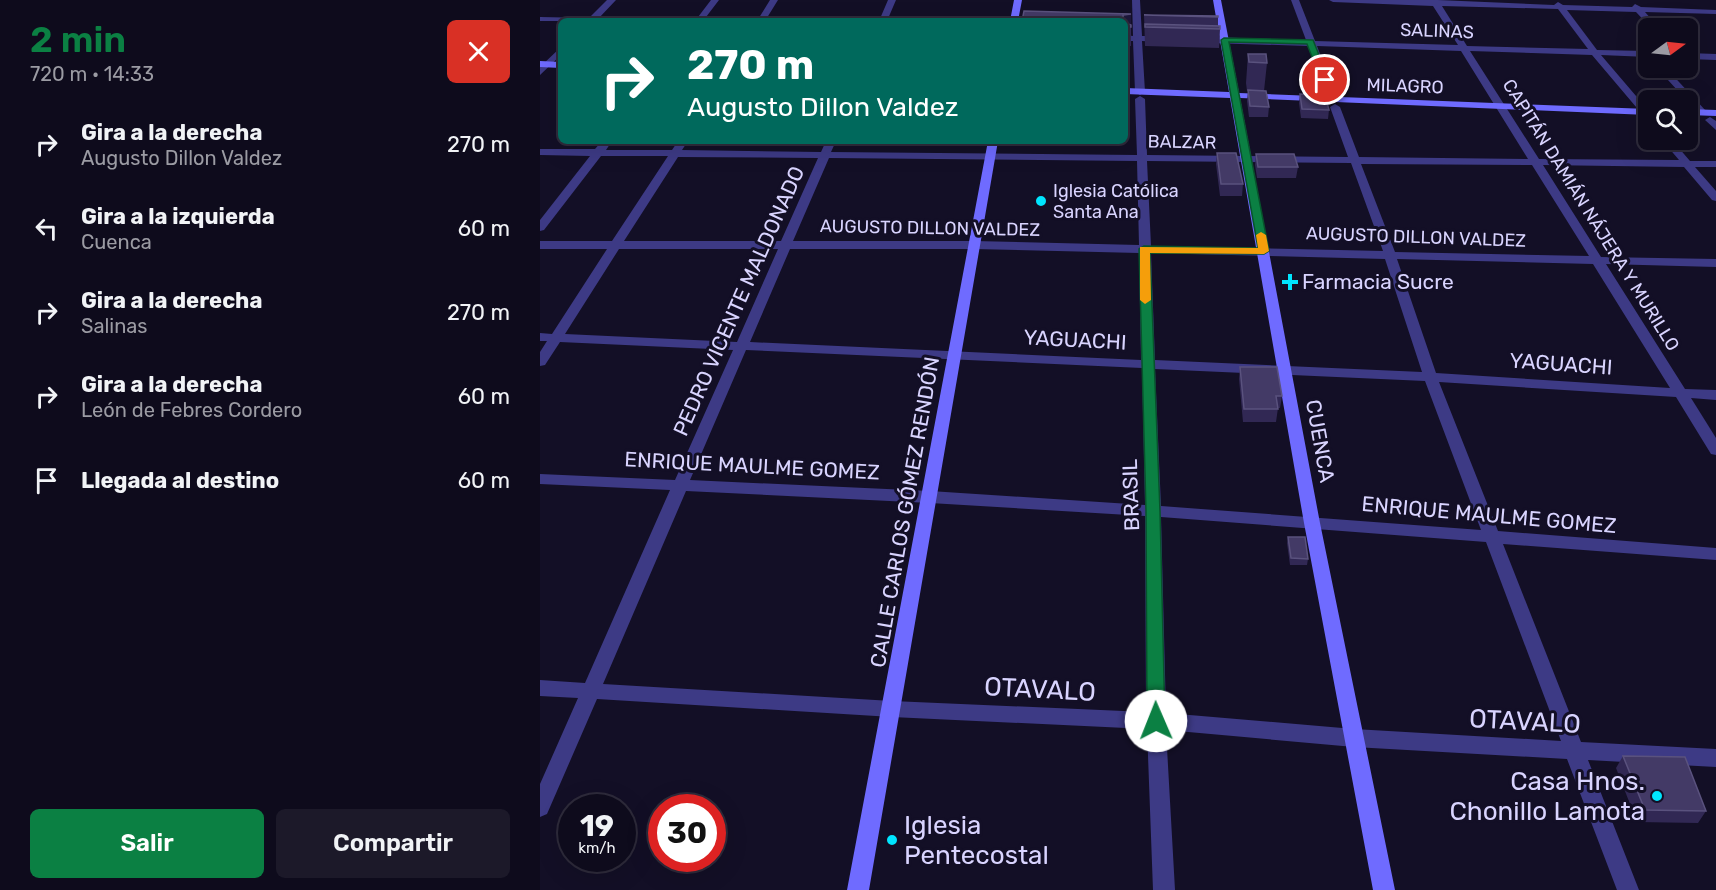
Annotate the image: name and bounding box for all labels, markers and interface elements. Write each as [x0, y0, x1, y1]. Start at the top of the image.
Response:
text: 2 min [30, 18, 126, 61]
north arrow [1638, 18, 1698, 78]
map controls [1638, 18, 1698, 150]
street label: SALINAS [1400, 19, 1474, 43]
button: close [447, 20, 510, 83]
text: 270 m [687, 40, 814, 90]
icon: right [588, 42, 666, 120]
pin [1299, 54, 1350, 105]
text: 720 m · 14:33 [30, 62, 154, 86]
icon: arrive [1308, 63, 1341, 96]
street label: MILAGRO [1366, 74, 1444, 98]
street label: CAPITÁN DAMIÁN NÁJERA Y MURILLO [1498, 75, 1684, 355]
button: search [1638, 90, 1698, 150]
text: Augusto Dillon Valdez [687, 91, 959, 123]
text: Gira a la derecha [81, 119, 262, 146]
icon: right [30, 128, 63, 161]
street label: BALZAR [1147, 130, 1217, 154]
text: 270 m [447, 131, 510, 158]
text: Augusto Dillon Valdez [81, 146, 282, 170]
street label: PEDRO VICENTE MALDONADO [668, 162, 809, 440]
place label: Iglesia Católica Santa Ana [1053, 180, 1179, 223]
marker: Iglesia Católica Santa Ana [1034, 194, 1048, 208]
text: Gira a la izquierda [81, 203, 275, 230]
icon: left [30, 212, 63, 245]
text: 60 m [458, 215, 510, 242]
street label: AUGUSTO DILLON VALDEZ [820, 215, 1041, 241]
street label: AUGUSTO DILLON VALDEZ [1306, 222, 1527, 252]
text: Cuenca [81, 230, 152, 254]
place label: Farmacia Sucre [1302, 269, 1454, 294]
marker: Farmacia Sucre [1283, 275, 1297, 289]
text: Gira a la derecha [81, 287, 262, 314]
icon: right [30, 296, 63, 329]
text: 270 m [447, 299, 510, 326]
text: Salinas [81, 314, 148, 338]
street label: YAGUACHI [1023, 324, 1127, 355]
street label: YAGUACHI [1509, 347, 1613, 380]
street label: CALLE CARLOS GÓMEZ RENDÓN [865, 355, 944, 669]
text: Gira a la derecha [81, 371, 262, 398]
icon: right [30, 380, 63, 413]
text: 60 m [458, 383, 510, 410]
street label: CUENCA [1301, 397, 1340, 484]
text: León de Febres Cordero [81, 398, 302, 422]
street label: ENRIQUE MAULME GOMEZ [624, 446, 880, 485]
street label: BRASIL [1117, 458, 1144, 532]
icon: arrive [30, 464, 63, 497]
text: Llegada al destino [81, 467, 279, 494]
text: 60 m [458, 467, 510, 494]
street label: ENRIQUE MAULME GOMEZ [1361, 491, 1617, 538]
street label: OTAVALO [983, 671, 1097, 708]
position arrow [1124, 689, 1188, 753]
street label: OTAVALO [1468, 703, 1582, 740]
place label: Casa Hnos. Chonillo Lamota [1450, 766, 1645, 827]
marker: Casa Hnos. Chonillo Lamota [1650, 789, 1664, 803]
speed limit sign: 30 [648, 794, 726, 872]
text: 19 [580, 808, 614, 844]
button: Salir [30, 809, 264, 878]
button: Compartir [276, 809, 510, 878]
place label: Iglesia Pentecostal [904, 810, 1049, 871]
marker: Iglesia Pentecostal [885, 833, 899, 847]
text: km/h [578, 839, 616, 857]

